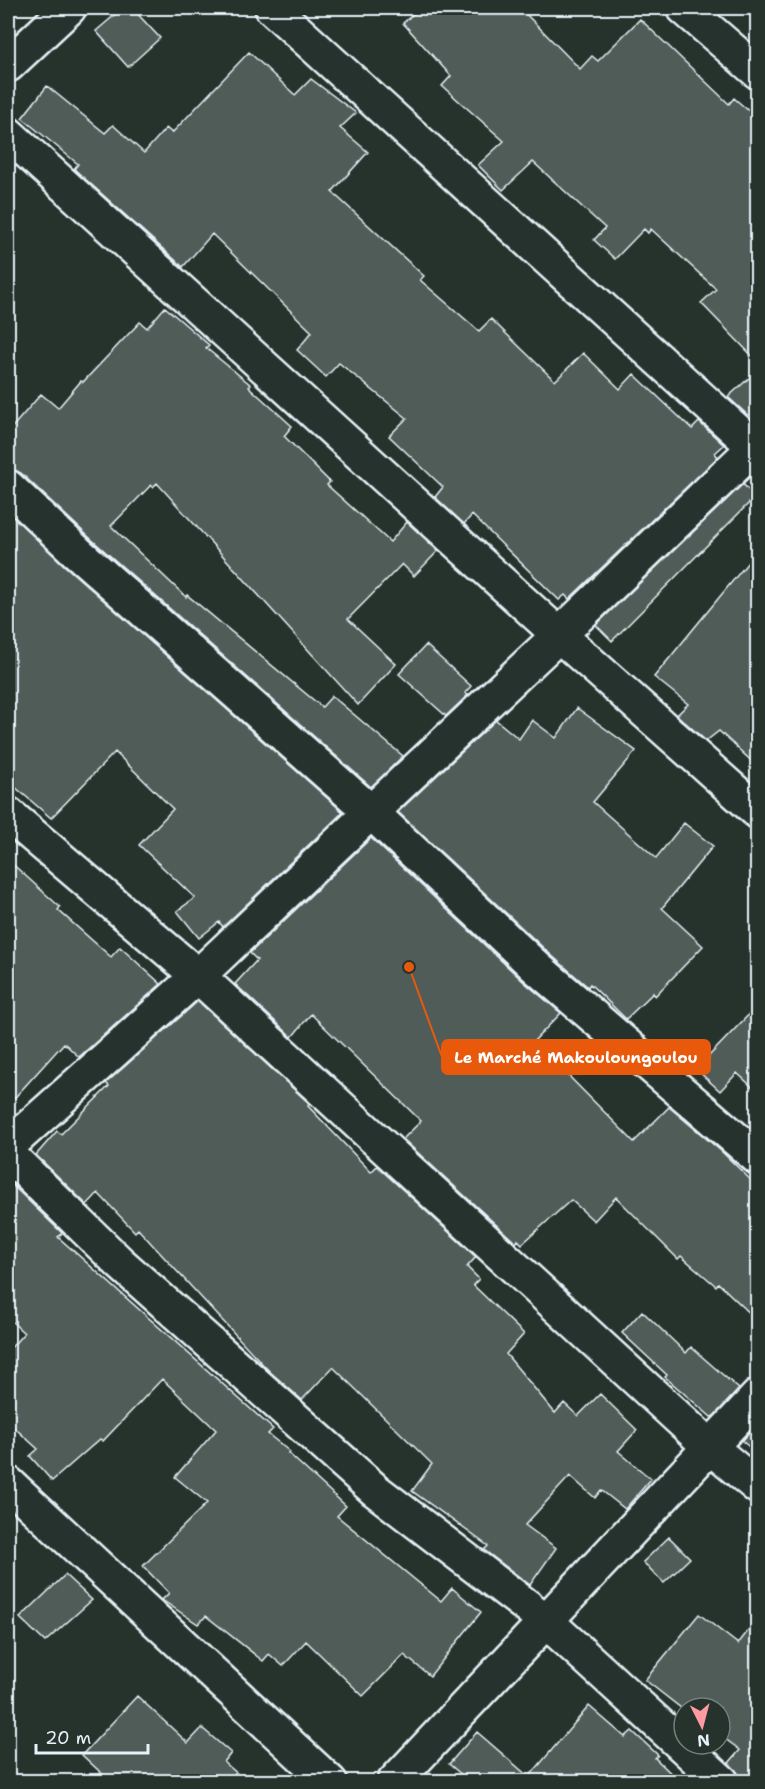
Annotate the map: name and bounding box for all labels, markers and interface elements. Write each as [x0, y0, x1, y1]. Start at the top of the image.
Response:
callout: Le Marché Makouloungoulou [442, 1040, 710, 1074]
text: Le Marché Makouloungoulou [454, 1047, 698, 1068]
north arrow [672, 1696, 732, 1756]
scale bar [36, 1717, 148, 1755]
text: 20 m [45, 1726, 91, 1750]
text: N [696, 1729, 711, 1752]

